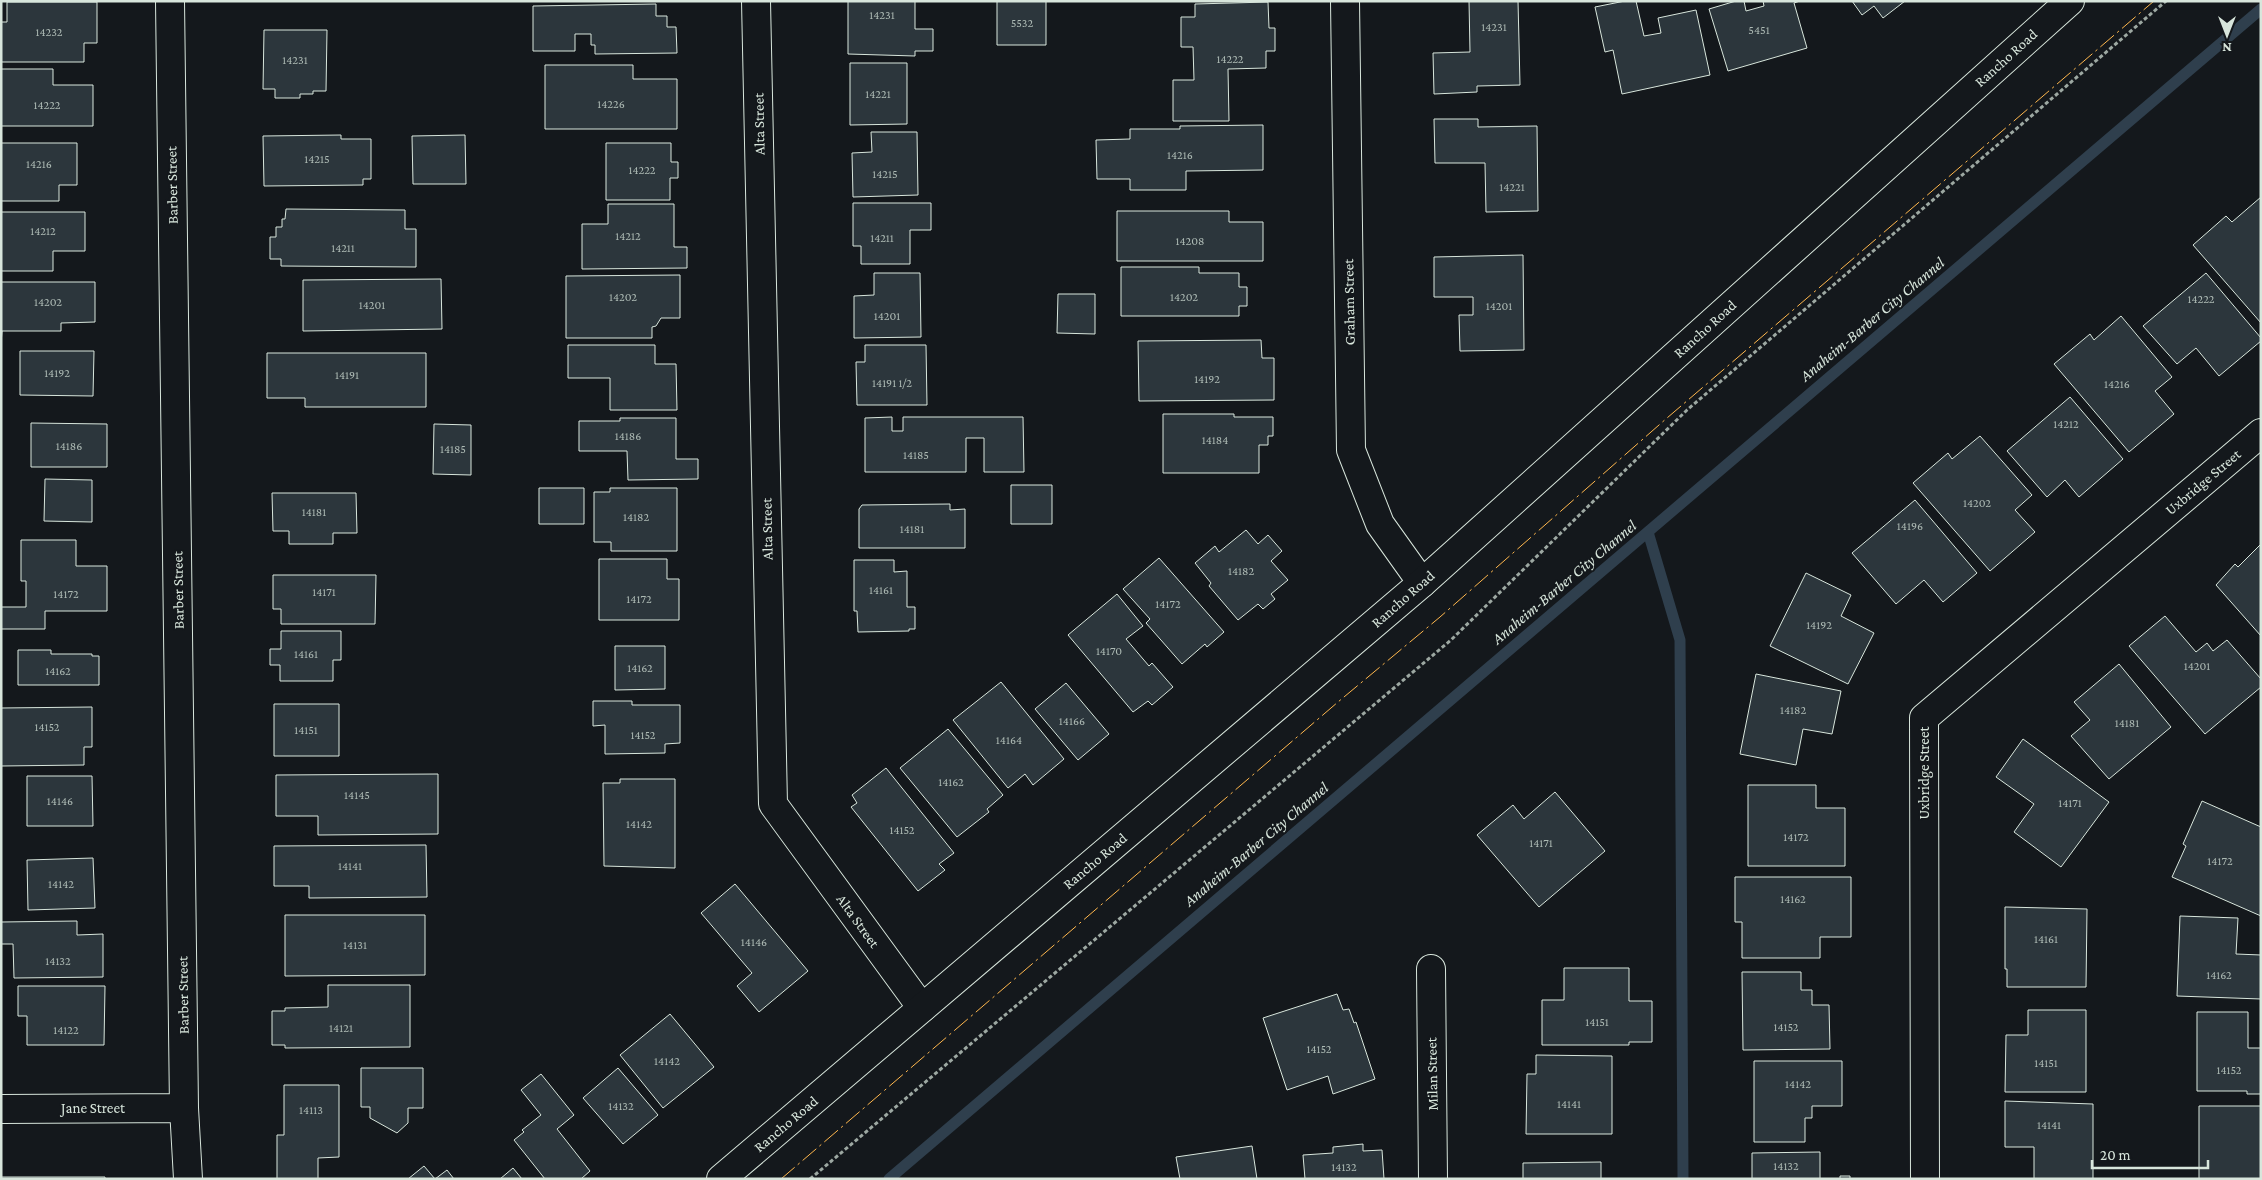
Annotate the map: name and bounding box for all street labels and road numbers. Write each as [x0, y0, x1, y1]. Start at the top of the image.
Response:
street label: Rancho Road [1972, 26, 2040, 90]
street label: Alta Street [750, 92, 768, 155]
street label: Barber Street [163, 145, 181, 224]
street label: Graham Street [1340, 258, 1358, 345]
street label: Rancho Road [1671, 297, 1739, 361]
street label: Uxbridge Street [2162, 445, 2245, 519]
street label: Alta Street [758, 497, 776, 560]
street label: Barber Street [169, 550, 187, 629]
street label: Rancho Road [1368, 567, 1438, 631]
street label: Uxbridge Street [1916, 725, 1933, 820]
street label: Rancho Road [1060, 830, 1130, 892]
street label: Alta Street [833, 891, 883, 952]
street label: Barber Street [174, 955, 192, 1034]
street label: Milan Street [1423, 1036, 1441, 1111]
street label: Rancho Road [751, 1093, 821, 1155]
street label: Jane Street [59, 1100, 126, 1117]

